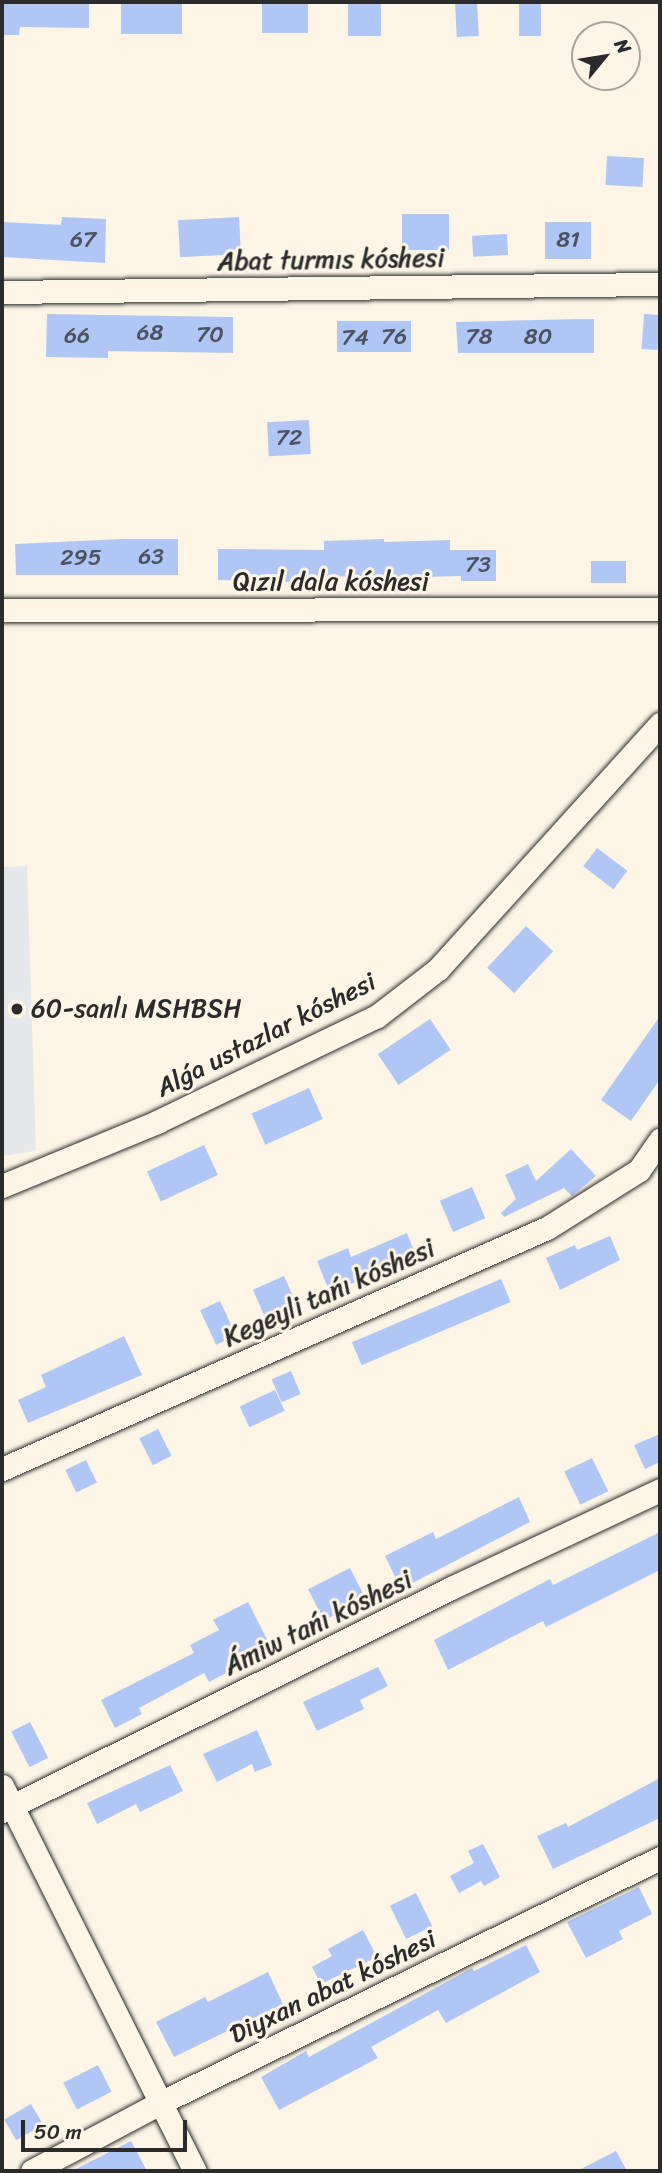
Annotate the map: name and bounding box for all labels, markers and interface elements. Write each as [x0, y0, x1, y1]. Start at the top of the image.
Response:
north arrow [571, 21, 641, 91]
text: N [605, 32, 640, 60]
house number: 67 [70, 226, 96, 254]
house number: 81 [556, 226, 580, 254]
street label: Abat turmıs kóshesi [216, 242, 446, 278]
house number: 68 [137, 319, 163, 347]
house number: 70 [196, 321, 224, 349]
house number: 66 [64, 322, 90, 350]
house number: 76 [381, 323, 407, 351]
house number: 78 [465, 323, 493, 351]
house number: 80 [524, 323, 552, 351]
house number: 74 [341, 324, 369, 352]
house number: 72 [276, 424, 302, 452]
house number: 63 [138, 543, 164, 571]
house number: 295 [60, 544, 102, 572]
house number: 73 [465, 551, 491, 579]
street label: Qızıl dala kóshesi [233, 566, 429, 598]
street label: Alǵa ustazlar kóshesi [151, 966, 381, 1104]
place label: 60-sanlı MSHBSH [31, 993, 242, 1025]
marker: 60-sanlı MSHBSH [9, 1001, 25, 1017]
street label: Kegeyli tańı kóshesi [219, 1232, 439, 1354]
street label: Ámiw tańı kóshesi [218, 1564, 418, 1682]
street label: Diyxan abat kóshesi [224, 1923, 442, 2051]
scale bar [24, 2106, 191, 2150]
text: 50 m [34, 2113, 82, 2151]

